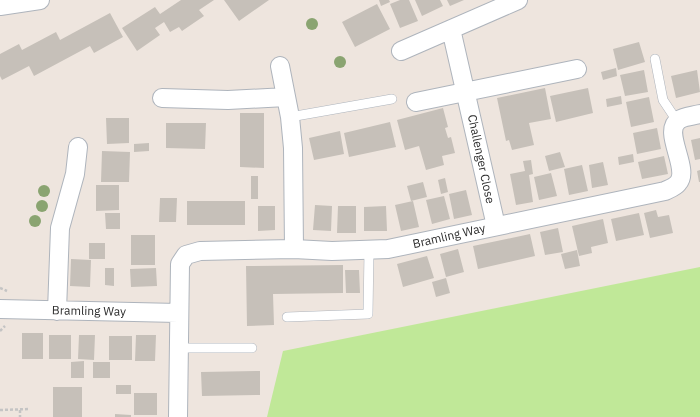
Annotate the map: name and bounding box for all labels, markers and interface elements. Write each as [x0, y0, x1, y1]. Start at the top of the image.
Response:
street label: Challenger Close [465, 113, 498, 205]
street label: Bramling Way [411, 220, 487, 251]
street label: Bramling Way [52, 302, 126, 319]

